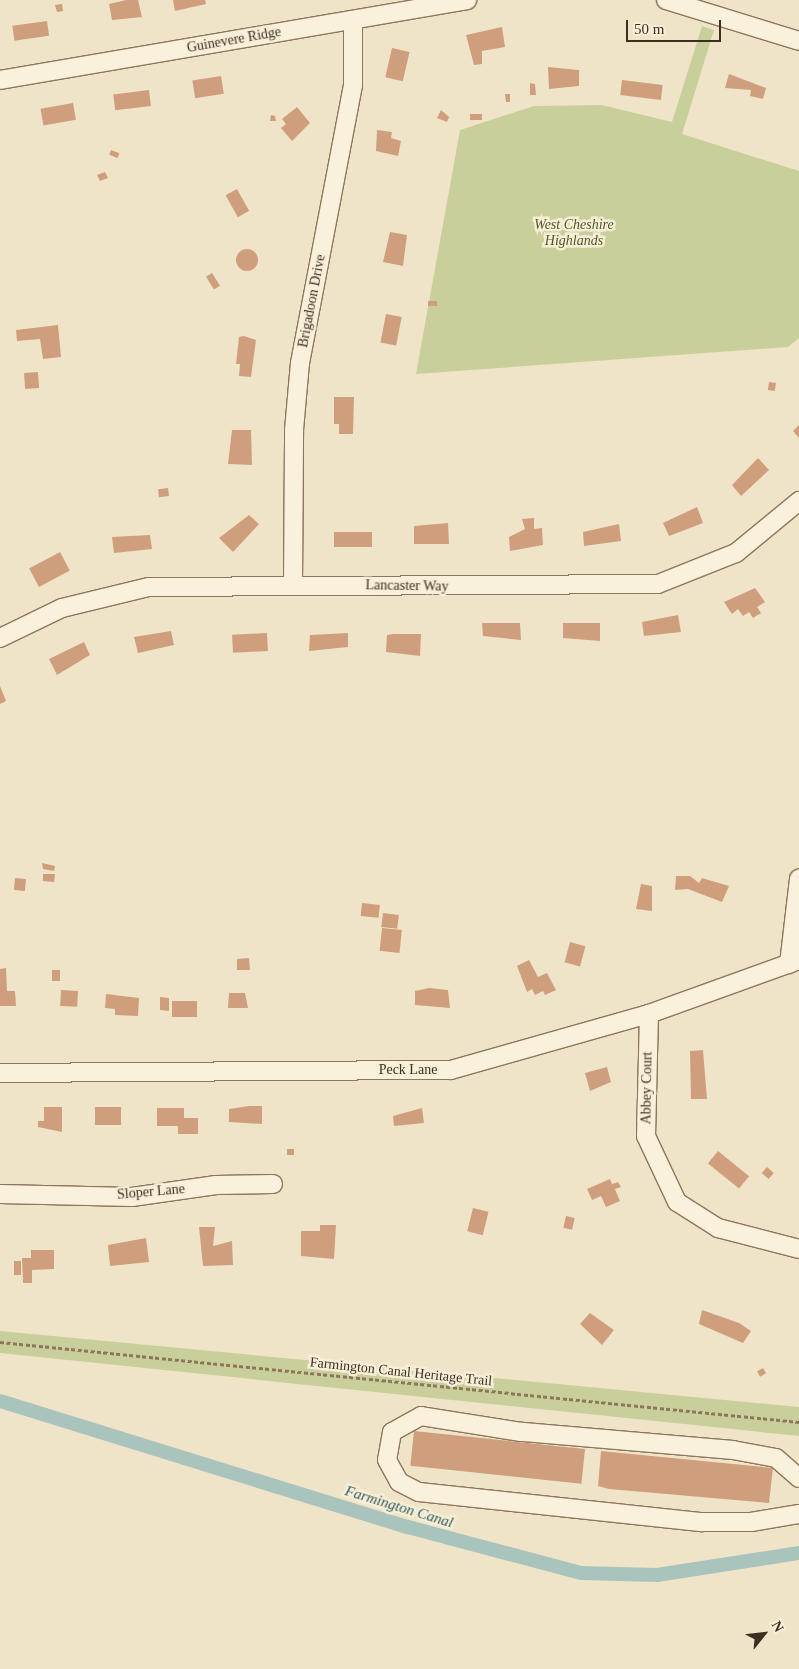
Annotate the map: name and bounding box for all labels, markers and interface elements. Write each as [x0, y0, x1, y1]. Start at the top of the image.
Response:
scale bar [629, 10, 724, 42]
text: 50 m [634, 21, 664, 37]
street label: Guinevere Ridge [186, 23, 282, 57]
park label: West Cheshire Highlands [534, 217, 614, 250]
street label: Brigadoon Drive [295, 253, 329, 349]
street label: Lancaster Way [365, 577, 449, 595]
street label: Abbey Court [638, 1052, 656, 1124]
street label: Peck Lane [379, 1062, 437, 1078]
street label: Sloper Lane [116, 1181, 186, 1203]
street label: Farmington Canal Heritage Trail [309, 1354, 493, 1390]
water label: Farmington Canal [343, 1482, 455, 1532]
north arrow [739, 1609, 789, 1659]
text: N [769, 1618, 787, 1635]

